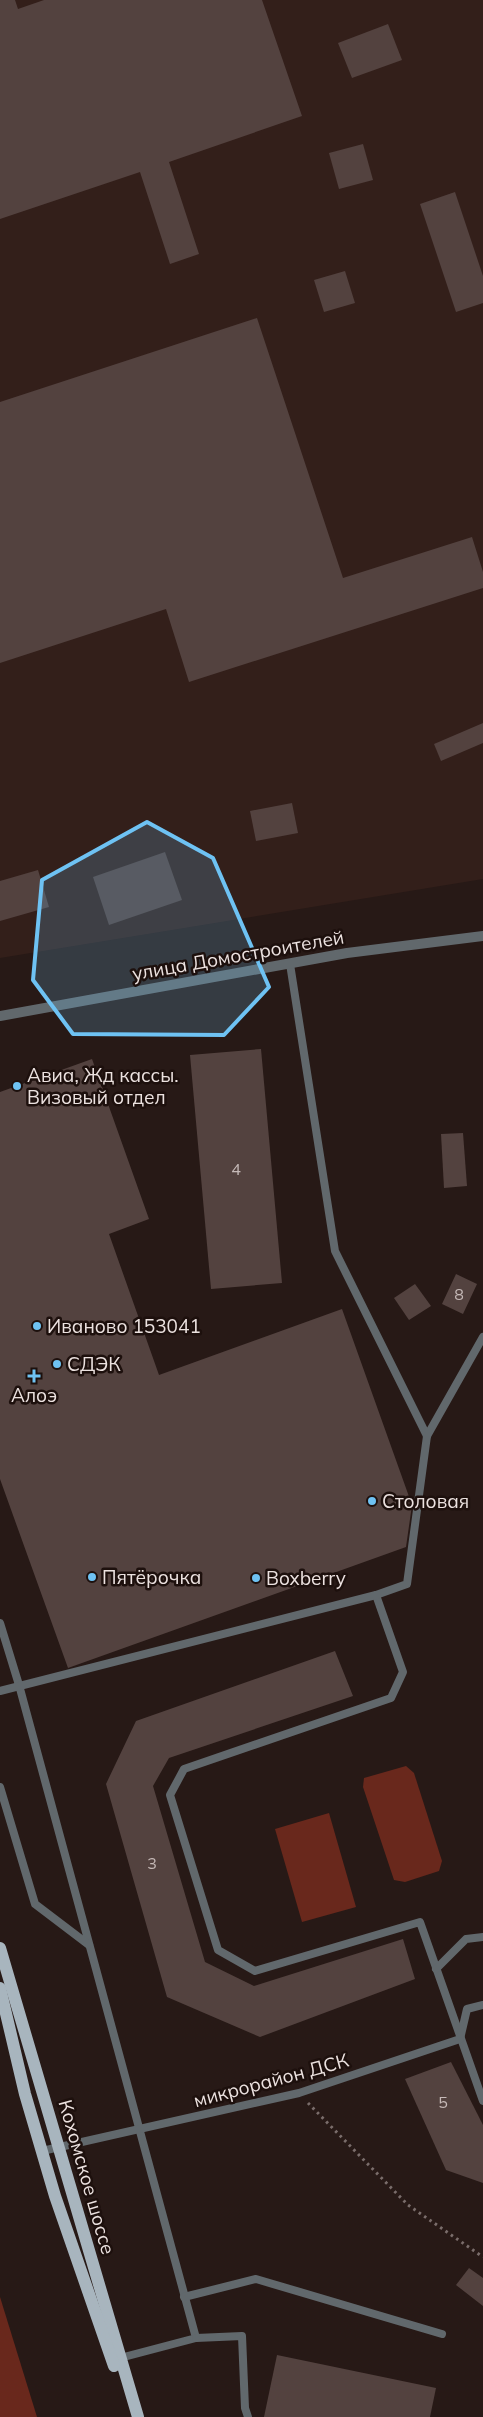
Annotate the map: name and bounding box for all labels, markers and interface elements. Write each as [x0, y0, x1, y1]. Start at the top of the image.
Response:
street label: улица Домостроителей [130, 925, 346, 985]
place label: Авиа, Жд кассы. Визовый отдел [27, 1063, 179, 1109]
marker: Авиа, Жд кассы. Визовый отдел [11, 1080, 23, 1092]
house number: 4 [231, 1159, 241, 1179]
house number: 8 [454, 1284, 464, 1304]
place label: Иваново 153041 [47, 1314, 201, 1338]
marker: Иваново 153041 [31, 1320, 43, 1332]
place label: СДЭК [67, 1352, 121, 1376]
marker: СДЭК [51, 1358, 63, 1370]
marker: Алоэ [28, 1370, 40, 1382]
place label: Алоэ [11, 1383, 57, 1407]
place label: Столовая [382, 1489, 469, 1513]
marker: Столовая [366, 1495, 378, 1507]
place label: Пятёрочка [102, 1565, 201, 1589]
place label: Boxberry [266, 1566, 346, 1590]
marker: Пятёрочка [86, 1571, 98, 1583]
marker: Boxberry [250, 1572, 262, 1584]
house number: 3 [147, 1853, 157, 1873]
street label: микрорайон ДСК [191, 2048, 352, 2112]
house number: 5 [438, 2092, 448, 2112]
street label: Кохомское шоссе [53, 2097, 121, 2257]

